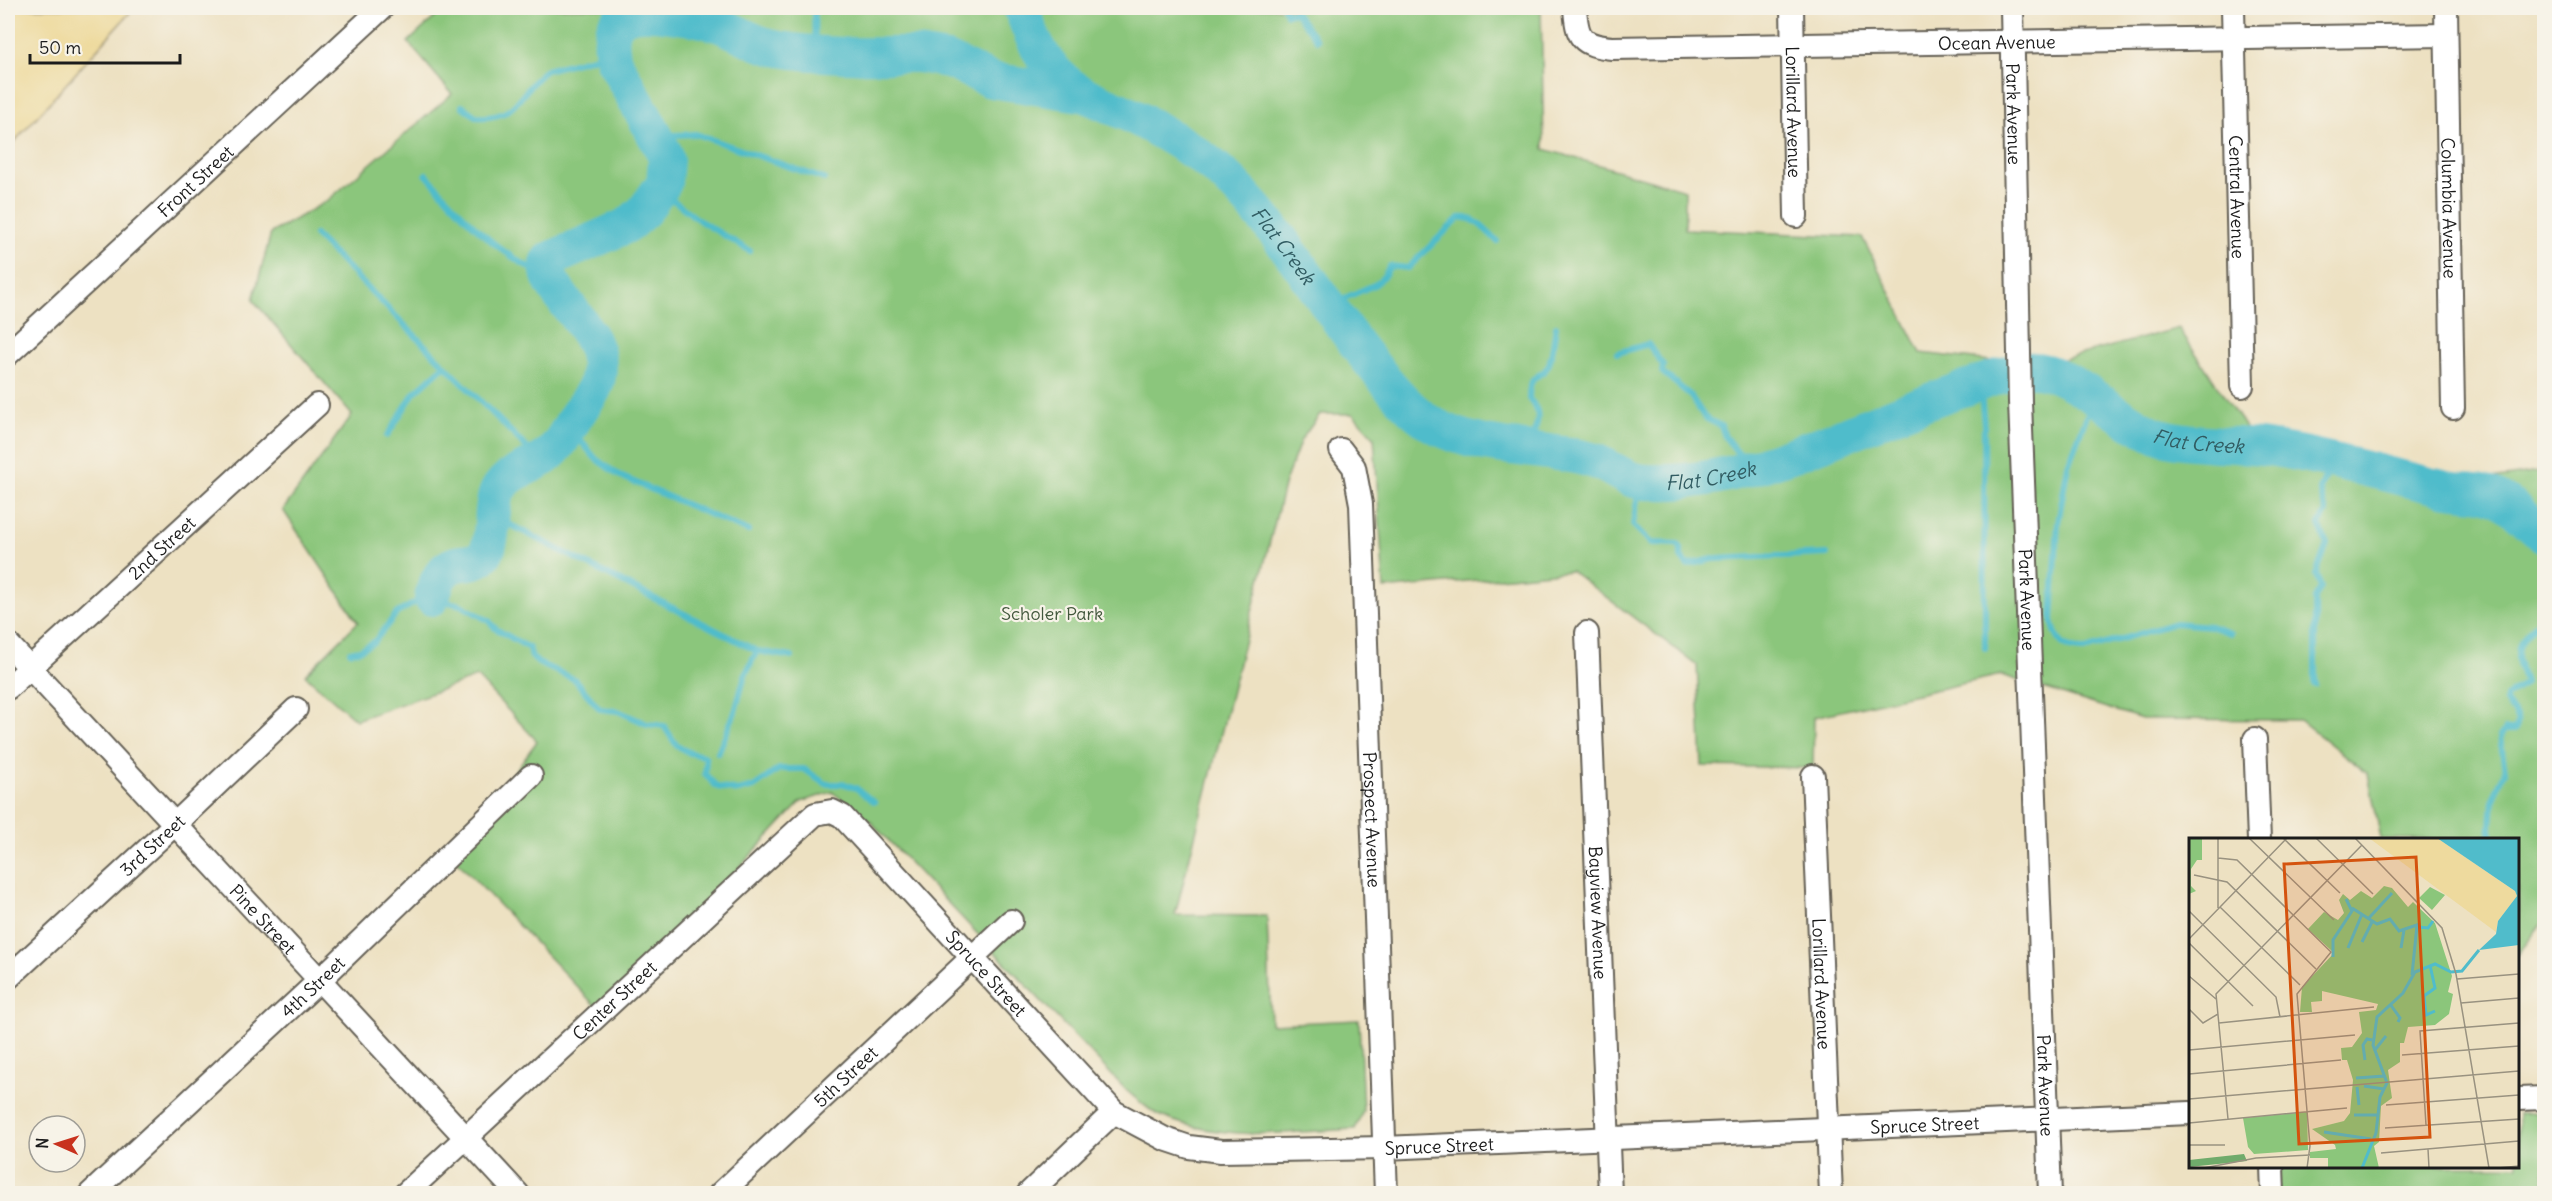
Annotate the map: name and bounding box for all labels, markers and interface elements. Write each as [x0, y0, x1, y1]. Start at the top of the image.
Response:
scale bar [30, 27, 180, 65]
street label: Ocean Avenue [1938, 30, 2056, 54]
text: 50 m [39, 36, 81, 59]
street label: Lorillard Avenue [1781, 46, 1807, 178]
street label: Park Avenue [2002, 63, 2027, 165]
street label: Central Avenue [2225, 135, 2250, 259]
street label: Columbia Avenue [2437, 137, 2462, 279]
street label: Front Street [152, 140, 238, 222]
water label: Flat Creek [1247, 201, 1322, 290]
water label: Flat Creek [2150, 422, 2246, 458]
water label: Flat Creek [1665, 454, 1760, 495]
street label: 2nd Street [123, 511, 200, 584]
street label: Park Avenue [2014, 548, 2041, 651]
park label: Scholer Park [1001, 602, 1103, 625]
street label: Prospect Avenue [1358, 751, 1386, 888]
street label: 3rd Street [115, 809, 189, 881]
inset map [2189, 838, 2519, 1168]
street label: Bayview Avenue [1584, 846, 1613, 980]
street label: Pine Street [225, 879, 301, 959]
street label: Lorillard Avenue [1808, 917, 1836, 1050]
street label: Spruce Street [941, 925, 1032, 1021]
street label: 4th Street [276, 951, 349, 1022]
street label: Center Street [567, 956, 661, 1045]
street label: Park Avenue [2032, 1034, 2059, 1137]
street label: 5th Street [809, 1041, 882, 1112]
street label: Spruce Street [1870, 1111, 1980, 1138]
north arrow [27, 1114, 87, 1174]
street label: Spruce Street [1384, 1132, 1494, 1159]
text: N [32, 1137, 52, 1149]

